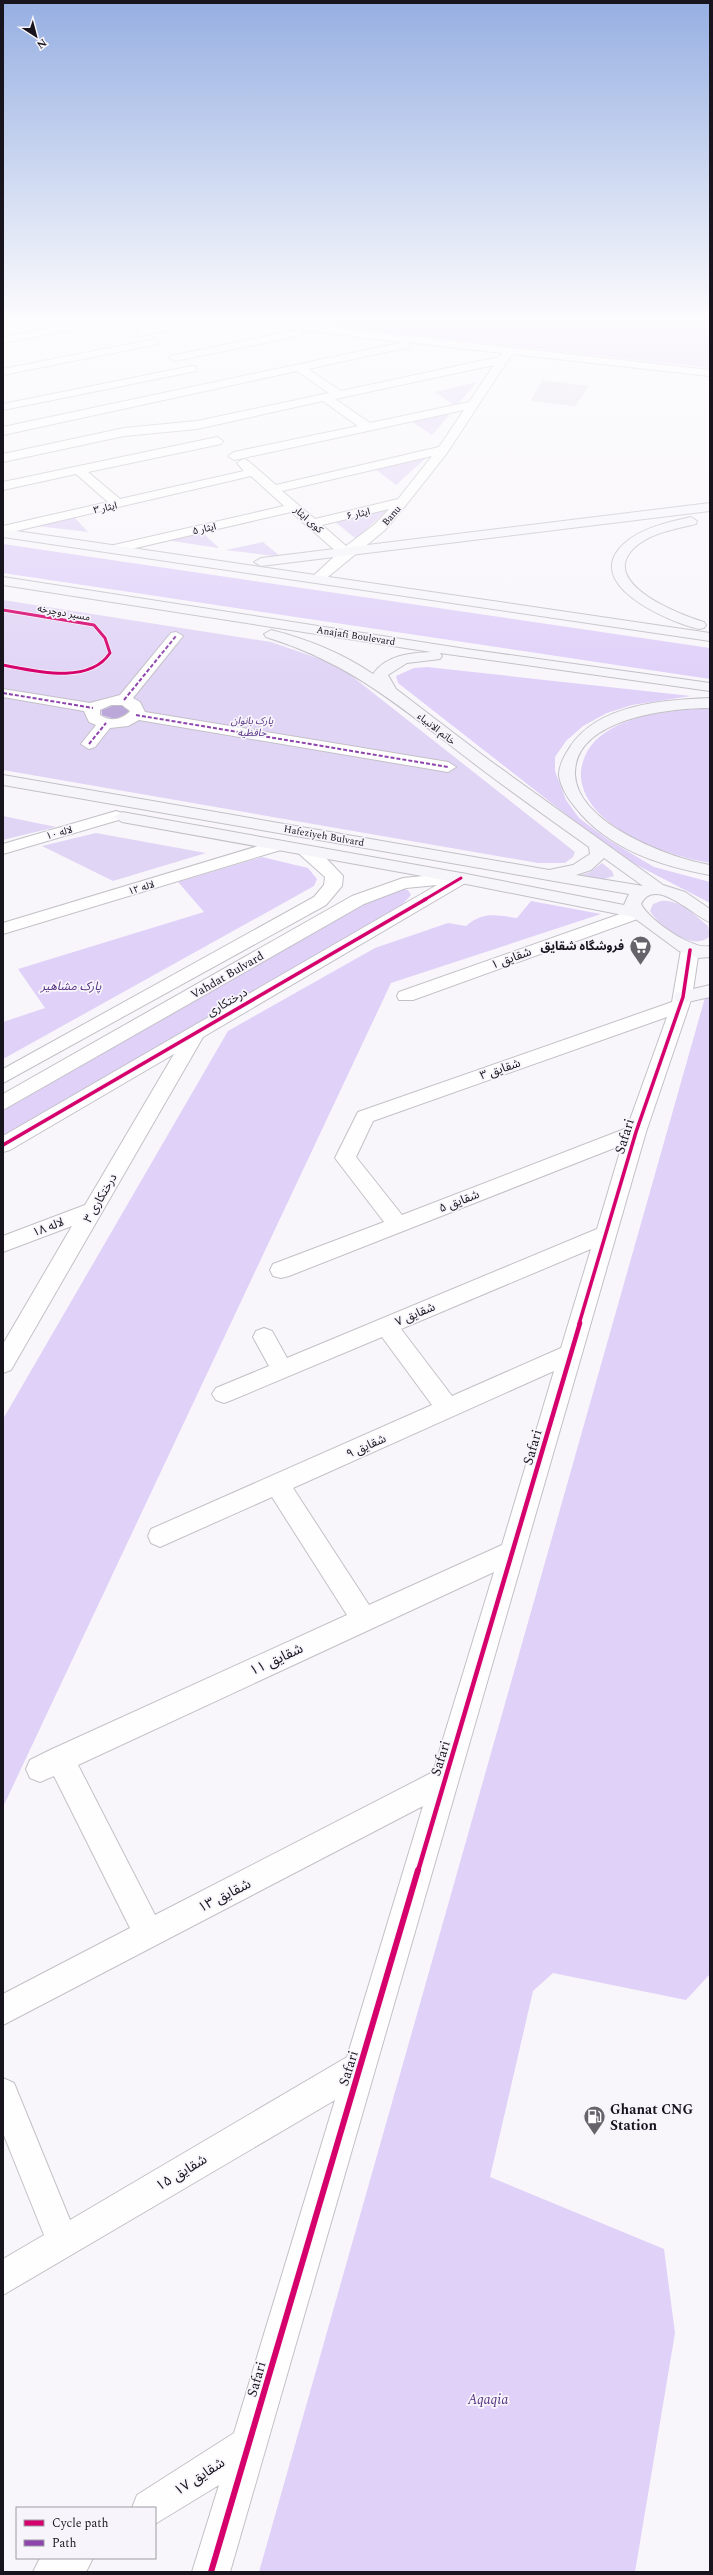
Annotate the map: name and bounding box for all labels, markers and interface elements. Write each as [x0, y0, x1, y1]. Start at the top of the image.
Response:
north arrow [16, 16, 56, 56]
text: N [33, 34, 50, 53]
street label: ایثار ۳ [92, 497, 119, 518]
street label: Banu [378, 501, 406, 530]
street label: کوی ایثار [289, 502, 327, 538]
street label: ایثار ۶ [345, 503, 372, 524]
street label: ایثار ۵ [191, 518, 218, 539]
street label: مسیر دوچرخه [36, 600, 92, 625]
street label: Anajafi Boulevard [315, 622, 397, 650]
street label: خاتم الانبیاء [414, 709, 459, 749]
park label: پارک بانوان حافظیه [231, 713, 273, 741]
street label: Hafeziyeh Bulvard [282, 821, 366, 851]
street label: لاله ۱۰ [44, 822, 75, 844]
street label: لاله ۱۲ [126, 876, 157, 900]
supermarket icon: فروشگاه شقایق [627, 933, 653, 966]
place label: فروشگاه شقایق [540, 937, 624, 956]
street label: شقایق ۱ [488, 942, 534, 975]
street label: Vahdat Bulvard [187, 947, 268, 1004]
park label: پارک مشاهیر [40, 977, 102, 996]
street label: درختکاری [203, 983, 251, 1022]
street label: شقایق ۳ [477, 1054, 523, 1085]
street label: Safari [609, 1116, 640, 1156]
street label: درختکاری ۳ [79, 1170, 122, 1226]
street label: شقایق ۵ [436, 1185, 482, 1218]
street label: لاله ۱۸ [30, 1213, 67, 1242]
street label: شقایق ۷ [392, 1298, 438, 1331]
street label: Safari [517, 1427, 548, 1467]
street label: شقایق ۹ [343, 1429, 389, 1464]
street label: شقایق ۱۱ [246, 1638, 307, 1681]
street label: Safari [425, 1738, 456, 1778]
street label: شقایق ۱۳ [194, 1873, 254, 1918]
street label: Safari [333, 2048, 364, 2088]
place label: Ghanat CNG Station [610, 2099, 694, 2136]
fuel station icon: Ghanat CNG Station [581, 2104, 607, 2137]
street label: شقایق ۱۵ [151, 2149, 211, 2196]
street label: Safari [241, 2359, 272, 2399]
park label: Aqaqia [467, 2389, 508, 2410]
street label: شقایق ۱۷ [170, 2452, 229, 2501]
legend [16, 2507, 156, 2559]
text: Cycle path [52, 2514, 109, 2533]
text: Path [52, 2534, 77, 2553]

